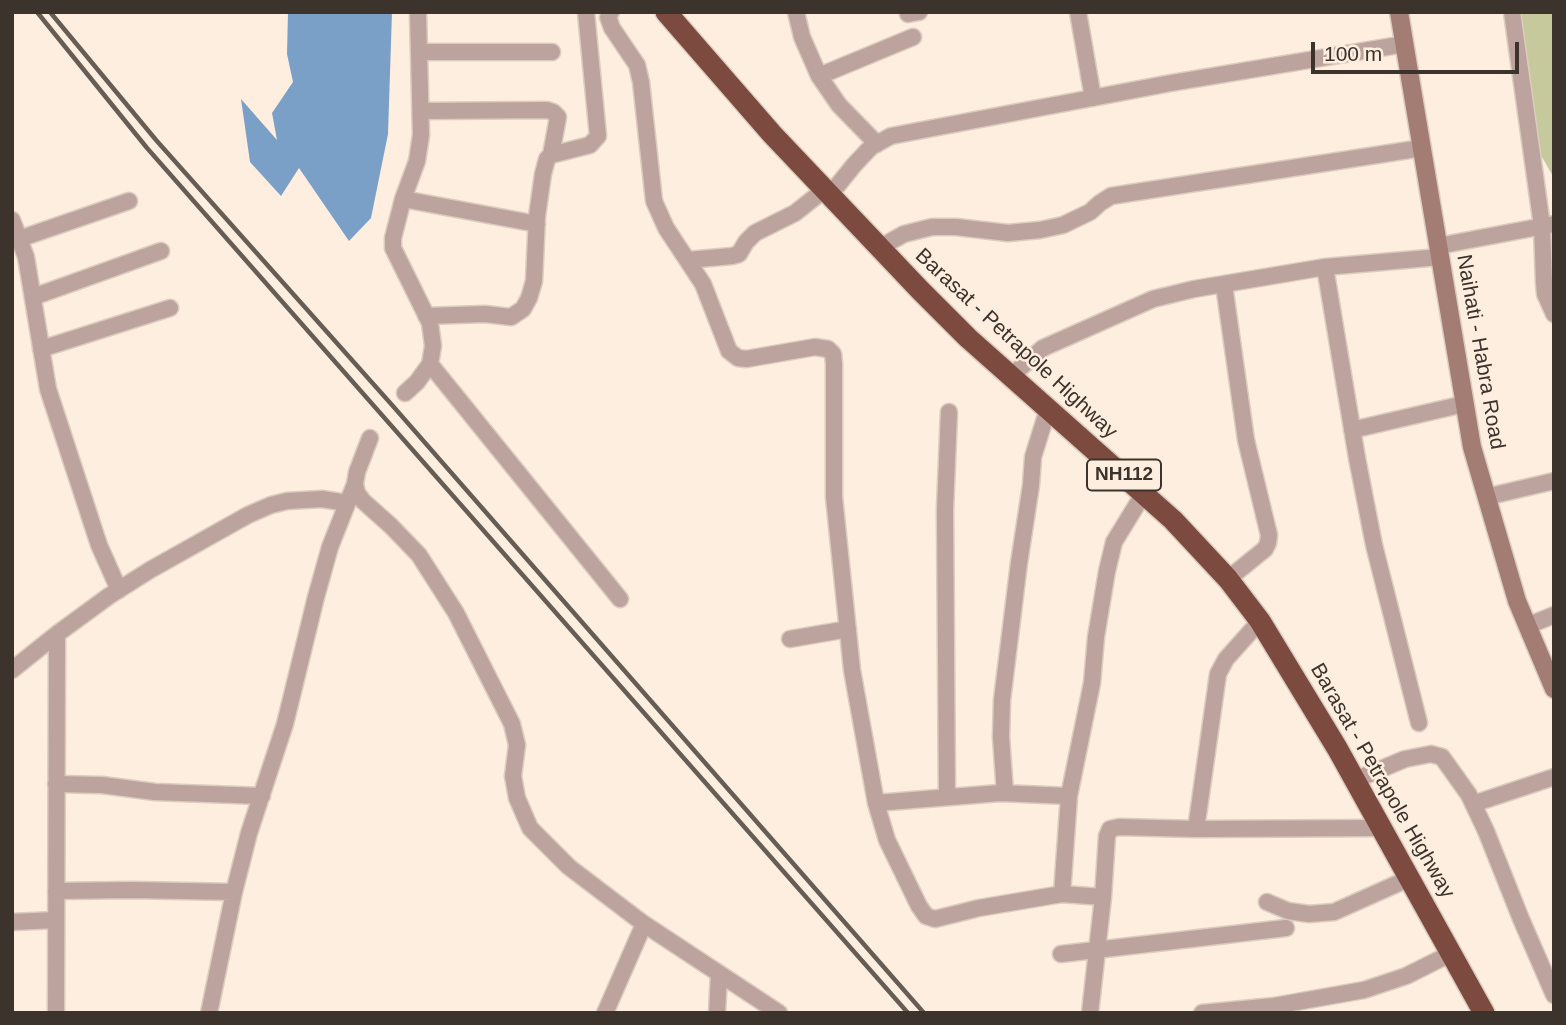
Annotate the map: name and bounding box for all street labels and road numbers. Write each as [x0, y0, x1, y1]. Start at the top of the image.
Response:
street label: Barasat - Petrapole Highway [910, 244, 1122, 444]
street label: Naihati - Habra Road [1450, 253, 1510, 451]
road number: NH112 [1087, 460, 1161, 490]
street label: Barasat - Petrapole Highway [1304, 659, 1460, 903]

